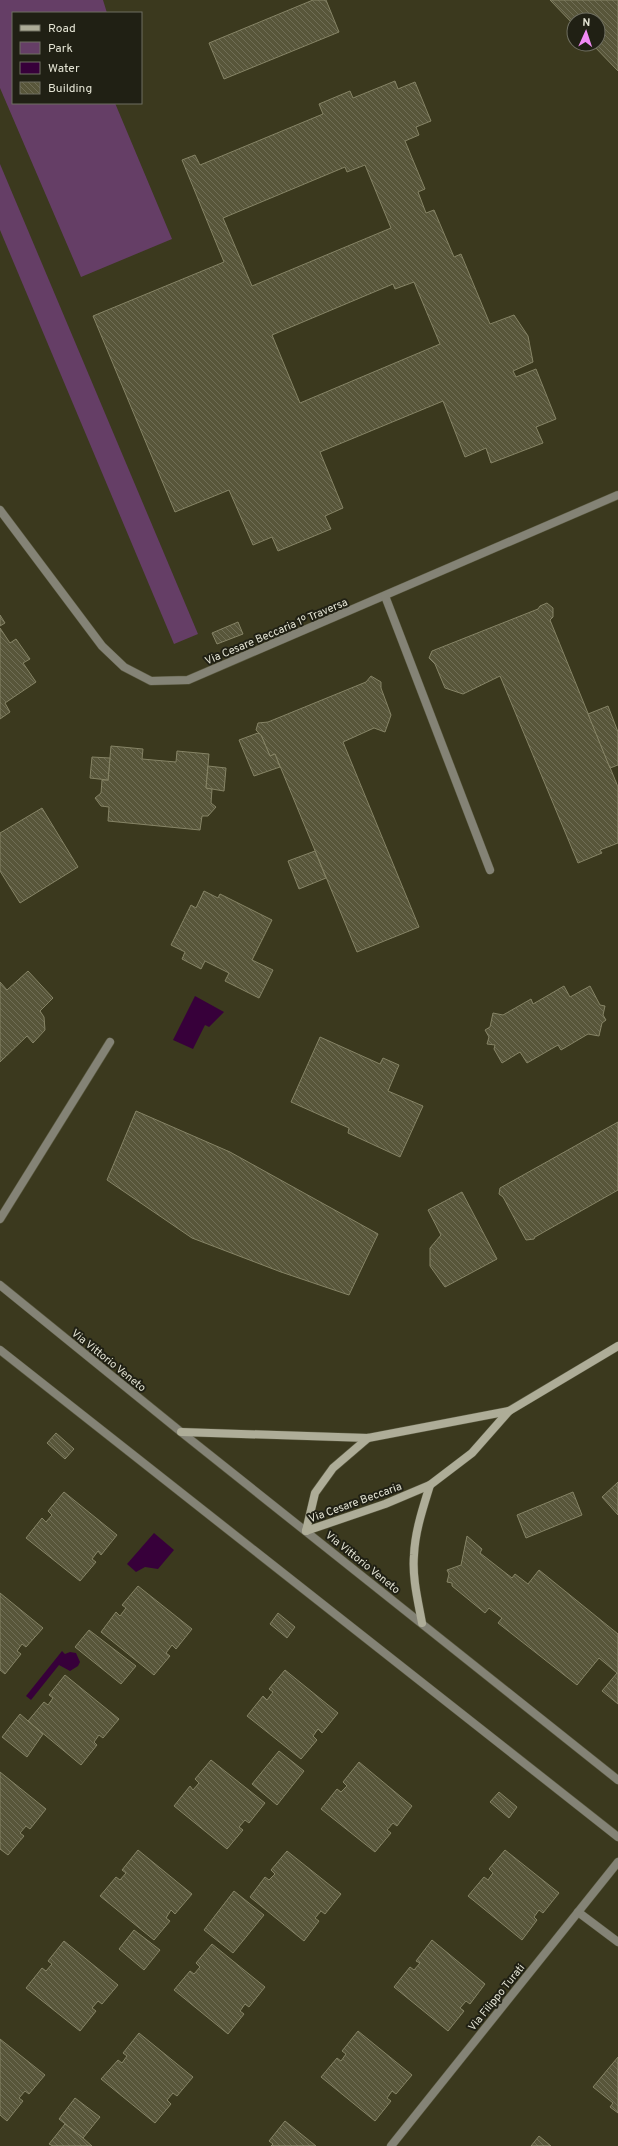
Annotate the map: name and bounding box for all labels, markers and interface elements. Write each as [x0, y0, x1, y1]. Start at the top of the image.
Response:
legend [12, 12, 142, 104]
north arrow [566, 12, 606, 52]
text: N [582, 16, 591, 30]
text: Road [48, 21, 76, 37]
text: Park [48, 41, 73, 57]
text: Water [48, 61, 80, 77]
text: Building [48, 81, 92, 97]
street label: Via Cesare Beccaria 1º Traversa [203, 595, 350, 668]
street label: Via Vittorio Veneto [68, 1326, 148, 1395]
street label: Via Cesare Beccaria [307, 1480, 404, 1526]
street label: Via Vittorio Veneto [322, 1528, 402, 1597]
street label: Via Filippo Turati [465, 1961, 528, 2034]

